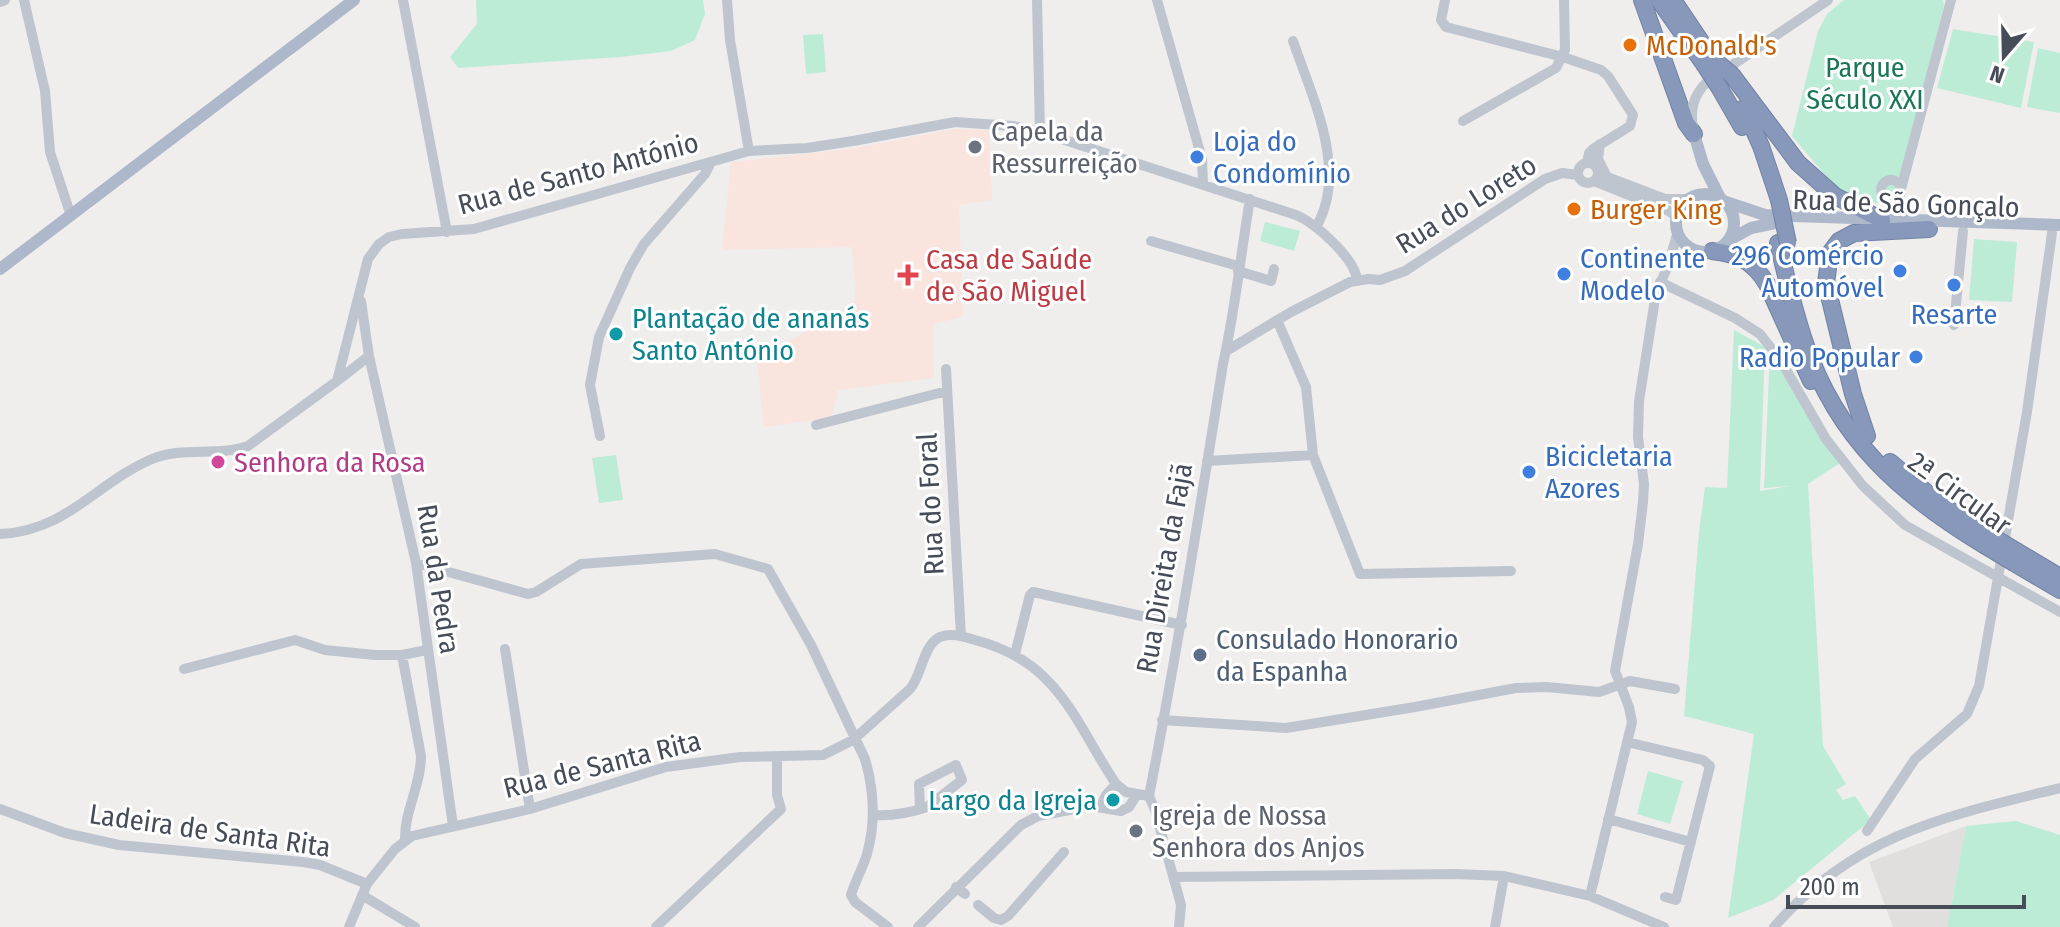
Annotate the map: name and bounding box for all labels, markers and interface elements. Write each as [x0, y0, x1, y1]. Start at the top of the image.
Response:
north arrow [1964, 16, 2044, 96]
place label: McDonald's [1646, 29, 1777, 62]
marker: McDonald's [1621, 36, 1639, 54]
park label: Parque Século XXI [1806, 51, 1924, 116]
text: N [1987, 59, 2008, 89]
place label: Capela da Ressurreição [991, 115, 1138, 180]
place label: Loja do Condomínio [1213, 125, 1351, 190]
street label: Rua de Santo António [454, 126, 702, 221]
marker: Capela da Ressurreição [966, 138, 984, 156]
marker: Loja do Condomínio [1188, 148, 1206, 166]
street label: Rua do Loreto [1390, 148, 1543, 261]
street label: Rua de São Gonçalo [1792, 183, 2020, 224]
place label: Burger King [1590, 193, 1723, 226]
marker: Burger King [1565, 200, 1583, 218]
place label: 296 Comércio Automóvel [1731, 239, 1884, 304]
place label: Continente Modelo [1580, 242, 1705, 307]
place label: Casa de Saúde de São Miguel [926, 243, 1092, 308]
marker: 296 Comércio Automóvel [1891, 262, 1909, 280]
marker: Casa de Saúde de São Miguel [897, 264, 919, 286]
marker: Continente Modelo [1555, 265, 1573, 283]
marker: Resarte [1945, 276, 1963, 294]
place label: Resarte [1911, 298, 1997, 331]
place label: Plantação de ananás Santo António [632, 302, 869, 367]
marker: Plantação de ananás Santo António [607, 325, 625, 343]
place label: Radio Popular [1739, 341, 1900, 374]
marker: Radio Popular [1907, 348, 1925, 366]
street label: Rua do Foral [910, 432, 951, 576]
place label: Bicicletaria Azores [1545, 440, 1673, 505]
street label: 2ª Circular [1902, 445, 2018, 542]
place label: Senhora da Rosa [234, 446, 426, 479]
marker: Senhora da Rosa [209, 453, 227, 471]
street label: Rua Direita da Fajã [1130, 460, 1199, 676]
marker: Bicicletaria Azores [1520, 463, 1538, 481]
street label: Rua da Pedra [410, 502, 467, 656]
place label: Consulado Honorario da Espanha [1216, 623, 1458, 688]
marker: Consulado Honorario da Espanha [1191, 646, 1209, 664]
street label: Rua de Santa Rita [500, 724, 704, 805]
place label: Largo da Igreja [928, 784, 1097, 817]
marker: Largo da Igreja [1104, 791, 1122, 809]
street label: Ladeira de Santa Rita [87, 797, 333, 864]
place label: Igreja de Nossa Senhora dos Anjos [1152, 799, 1365, 864]
marker: Igreja de Nossa Senhora dos Anjos [1127, 822, 1145, 840]
scale bar [1788, 859, 2024, 909]
text: 200 m [1800, 873, 1860, 901]

